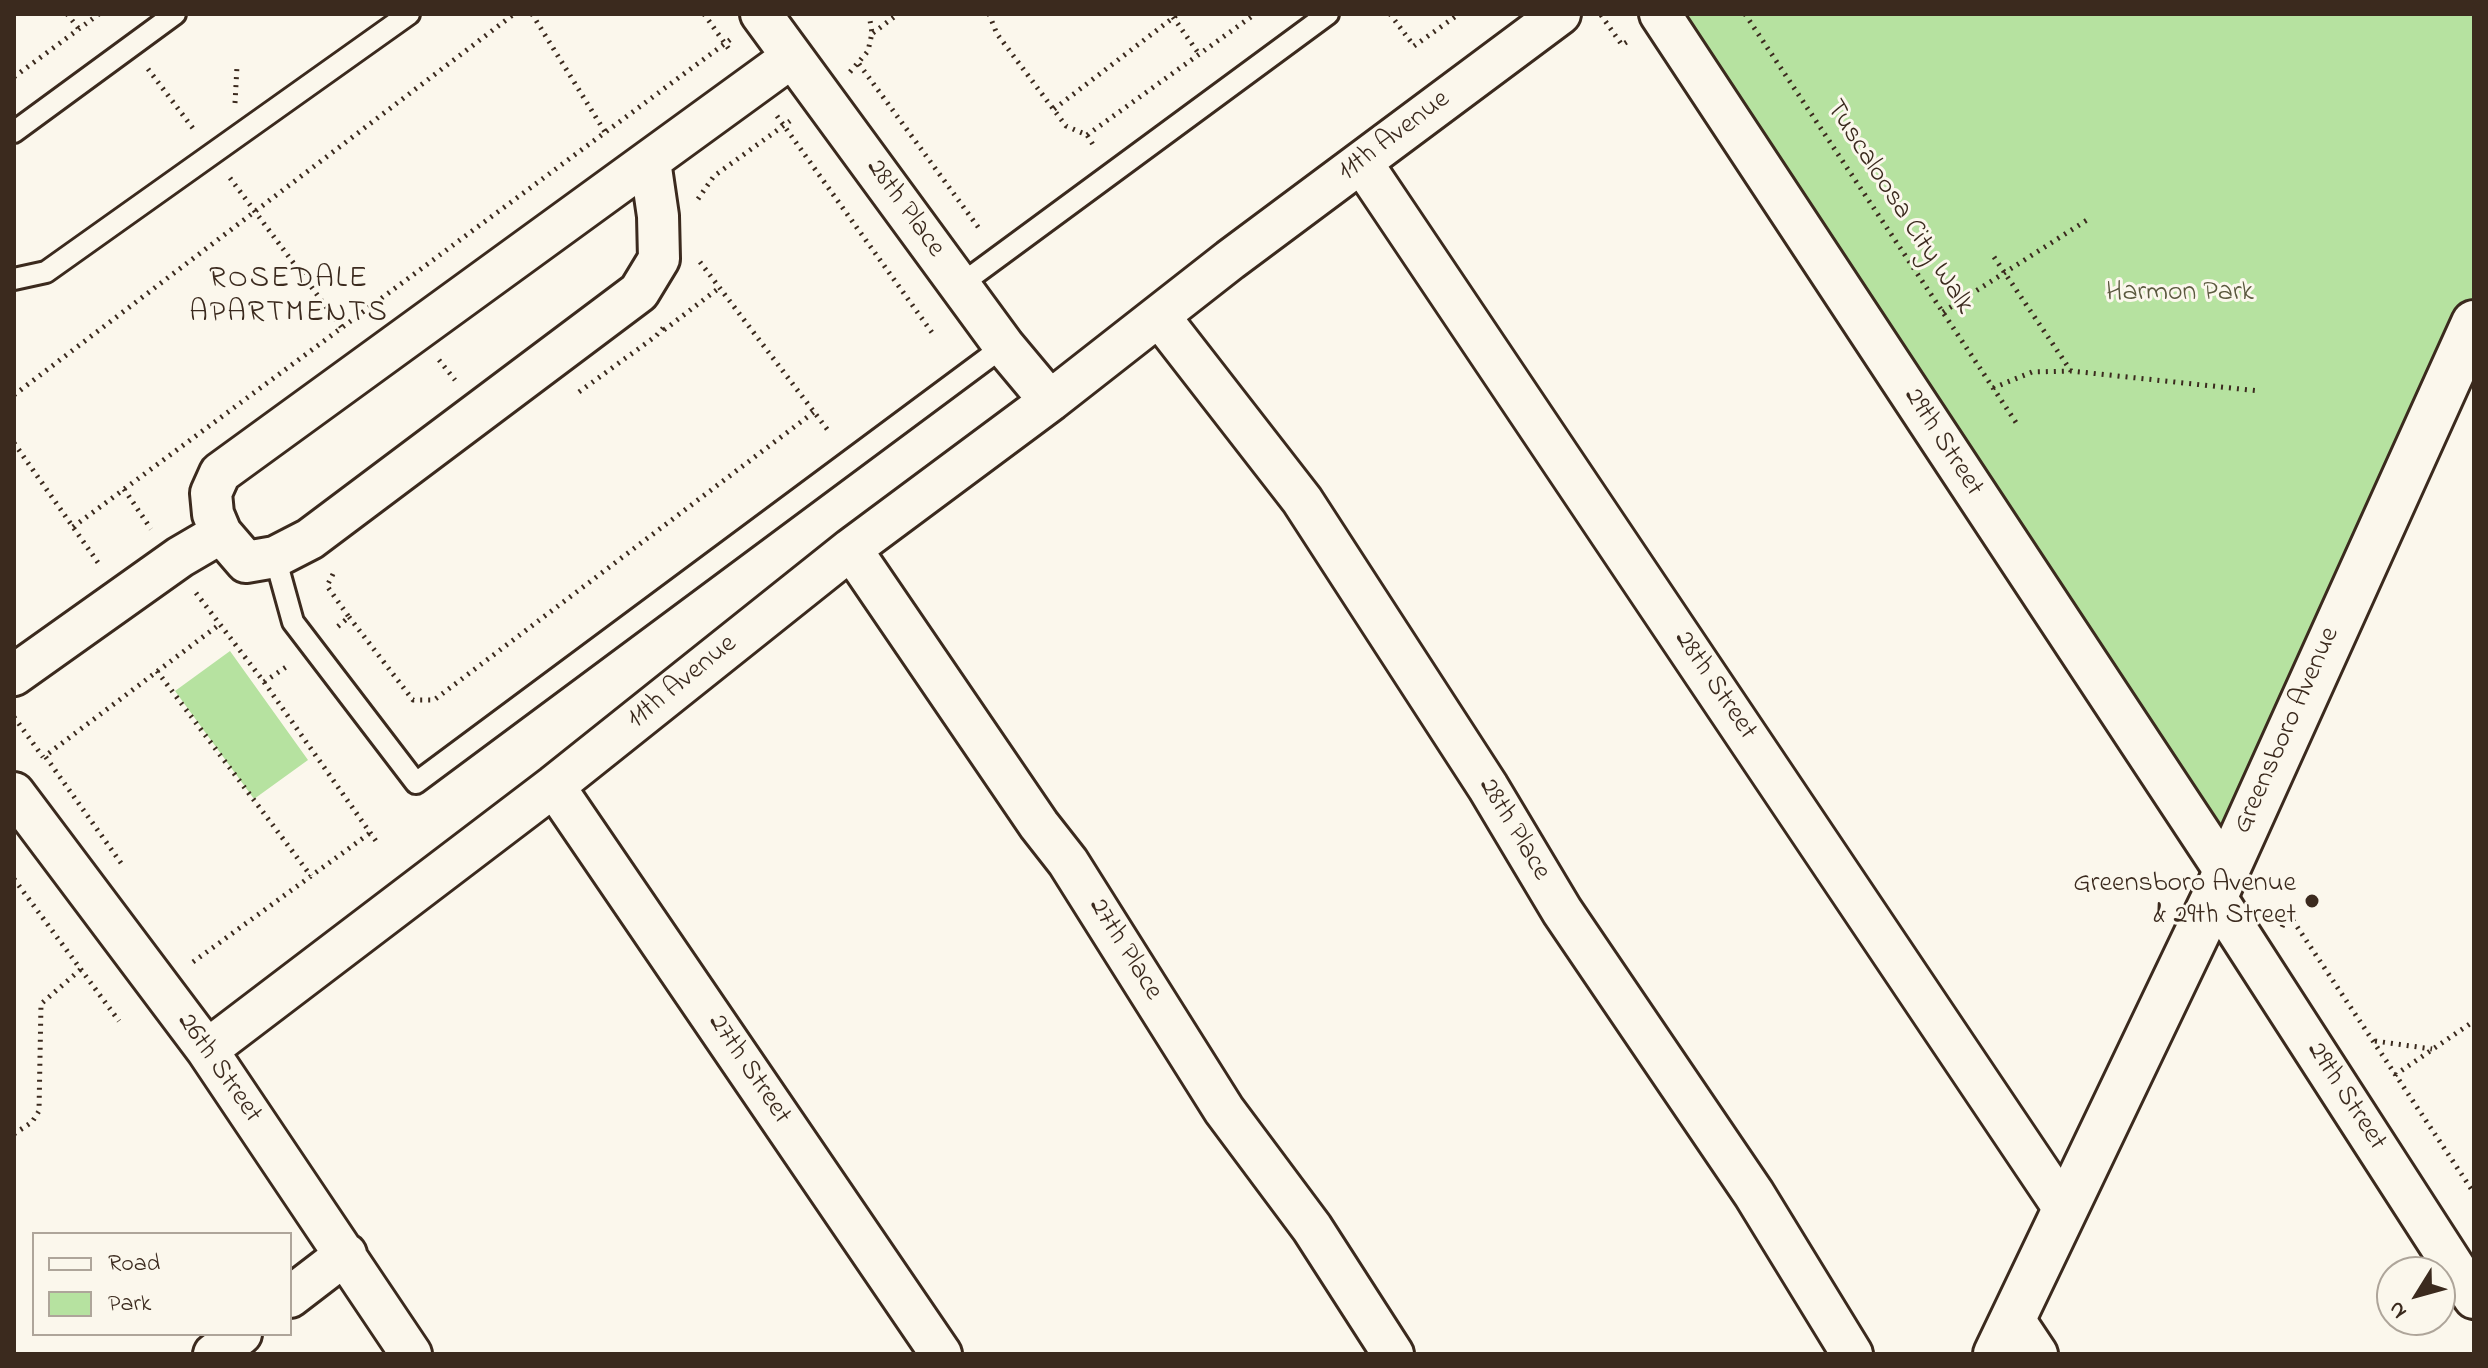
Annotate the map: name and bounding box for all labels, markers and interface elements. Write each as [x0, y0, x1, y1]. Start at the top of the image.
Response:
street label: 11th Avenue [1332, 84, 1458, 190]
street label: Tuscaloosa City Walk [1816, 95, 1980, 321]
street label: 28th Place [857, 153, 951, 265]
district label: ROSEDALE APARTMENTS [189, 263, 389, 334]
park label: Harmon Park [2106, 277, 2254, 311]
street label: 29th Street [1895, 382, 1989, 504]
street label: Greensboro Avenue [2227, 622, 2349, 840]
street label: 28th Street [1665, 625, 1763, 747]
street label: 11th Avenue [621, 629, 745, 737]
street label: 28th Place [1469, 773, 1557, 887]
place label: Greensboro Avenue & 29th Street [2073, 868, 2296, 934]
marker: Greensboro Avenue & 29th Street [2303, 892, 2321, 910]
street label: 27th Place [1079, 893, 1169, 1007]
street label: 26th Street [168, 1008, 268, 1130]
street label: 27th Street [699, 1008, 797, 1132]
street label: 29th Street [2298, 1036, 2392, 1158]
legend [32, 1232, 292, 1336]
text: Road [108, 1247, 160, 1282]
north arrow [2376, 1256, 2456, 1336]
text: Park [108, 1287, 151, 1322]
text: N [2381, 1294, 2416, 1325]

